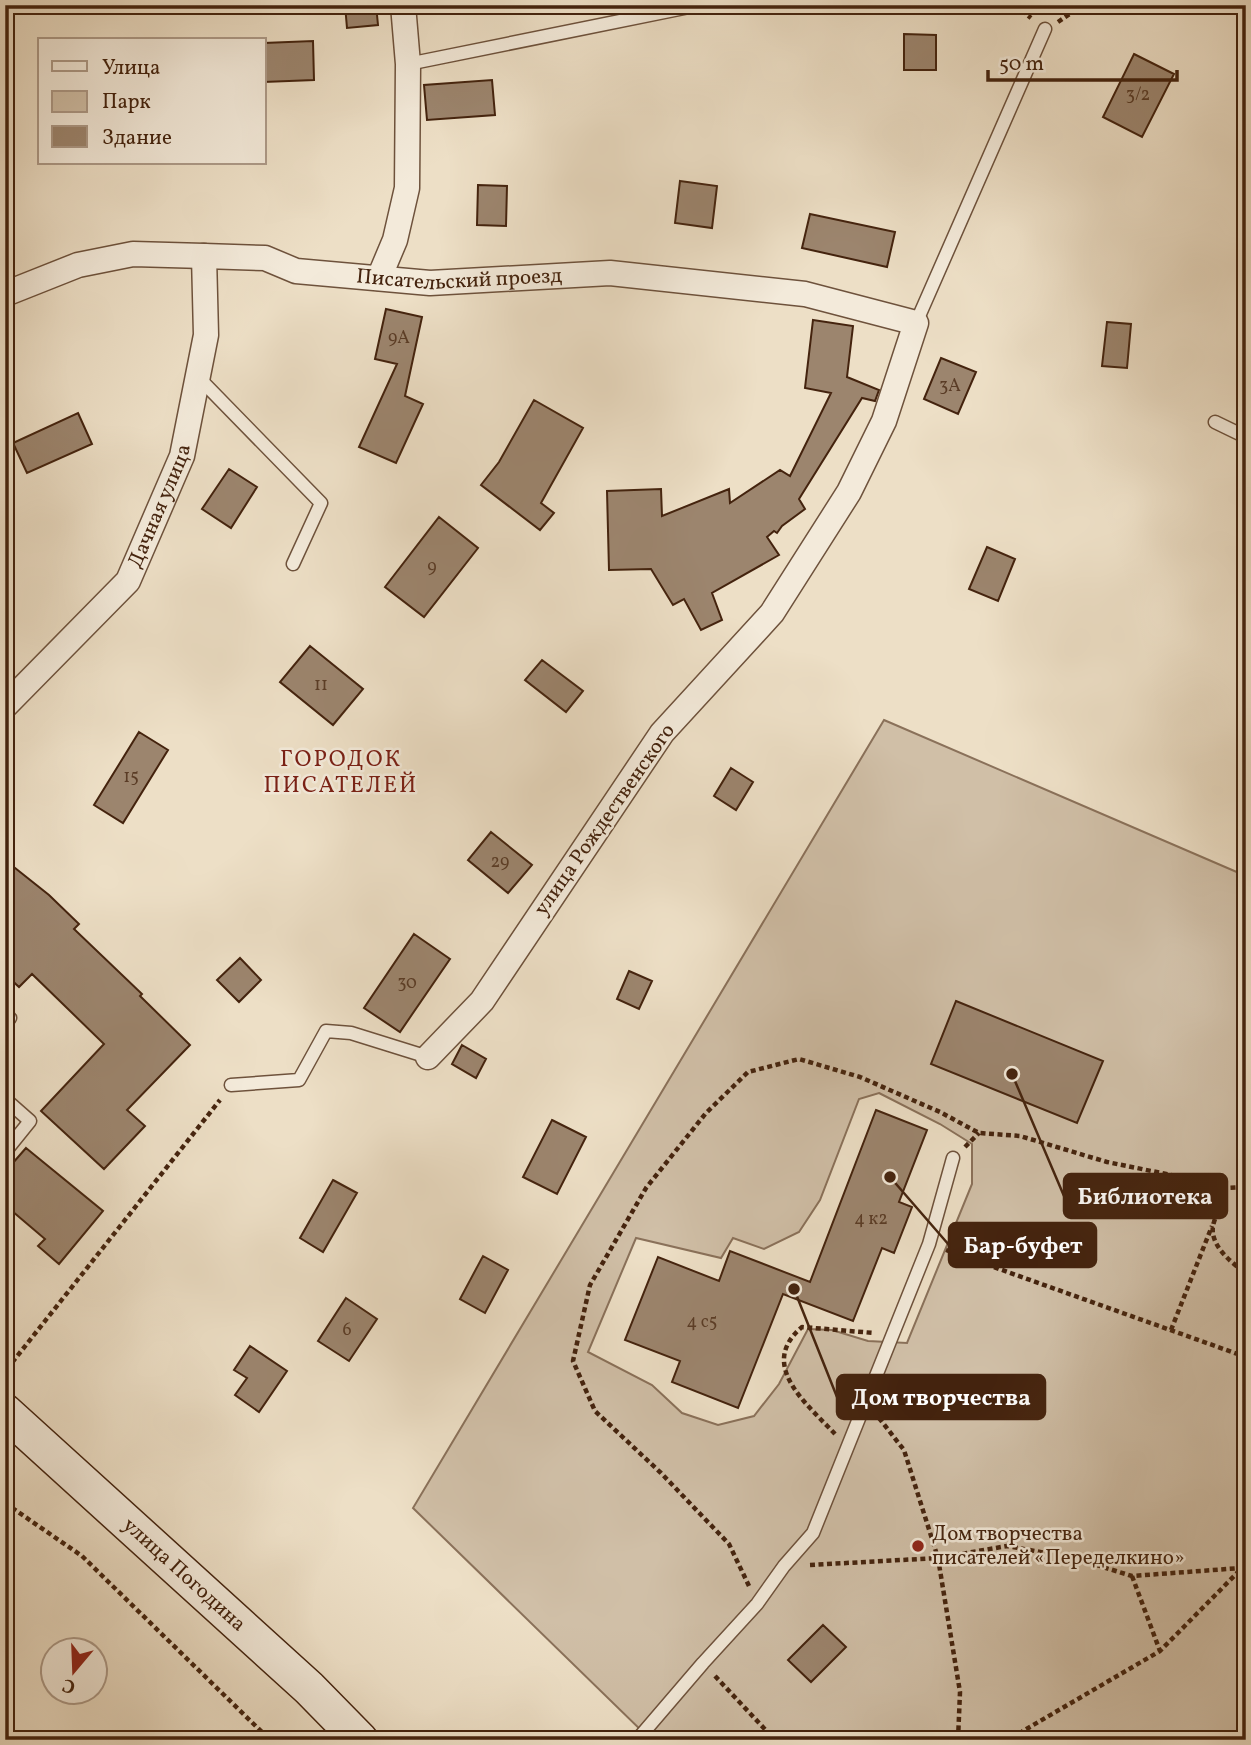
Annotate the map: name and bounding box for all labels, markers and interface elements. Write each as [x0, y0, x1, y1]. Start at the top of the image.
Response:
legend [38, 38, 266, 164]
scale bar [988, 38, 1178, 82]
text: 50 m [999, 50, 1044, 79]
text: Улица [102, 54, 160, 83]
house number: 3/2 [1126, 83, 1150, 108]
text: Парк [102, 88, 151, 117]
text: Здание [102, 124, 172, 153]
street label: Писательский проезд [355, 261, 563, 298]
house number: 9А [388, 326, 410, 351]
house number: 3А [939, 374, 961, 399]
street label: Дачная улица [121, 442, 198, 573]
house number: 9 [427, 555, 437, 580]
house number: 11 [314, 673, 328, 698]
street label: улица Рождественского [528, 718, 682, 922]
district label: ГОРОДОК ПИСАТЕЛЕЙ [264, 744, 418, 802]
house number: 15 [123, 765, 139, 790]
house number: 29 [491, 850, 509, 875]
house number: 30 [397, 971, 417, 996]
callout: Библиотека [1064, 1174, 1227, 1218]
text: Библиотека [1078, 1182, 1212, 1214]
house number: 4 к2 [854, 1207, 888, 1232]
callout: Бар-буфет [949, 1223, 1096, 1267]
text: Бар-буфет [963, 1231, 1083, 1263]
house number: 4 с5 [686, 1310, 718, 1335]
house number: 6 [342, 1318, 352, 1343]
callout: Дом творчества [837, 1375, 1045, 1419]
text: Дом творчества [851, 1383, 1031, 1415]
street label: улица Погодина [116, 1511, 252, 1638]
place label: Дом творчества писателей «Переделкино» [932, 1520, 1185, 1573]
marker: Дом творчества писателей «Переделкино» [910, 1538, 926, 1554]
north arrow [38, 1636, 108, 1706]
text: С [59, 1671, 79, 1699]

